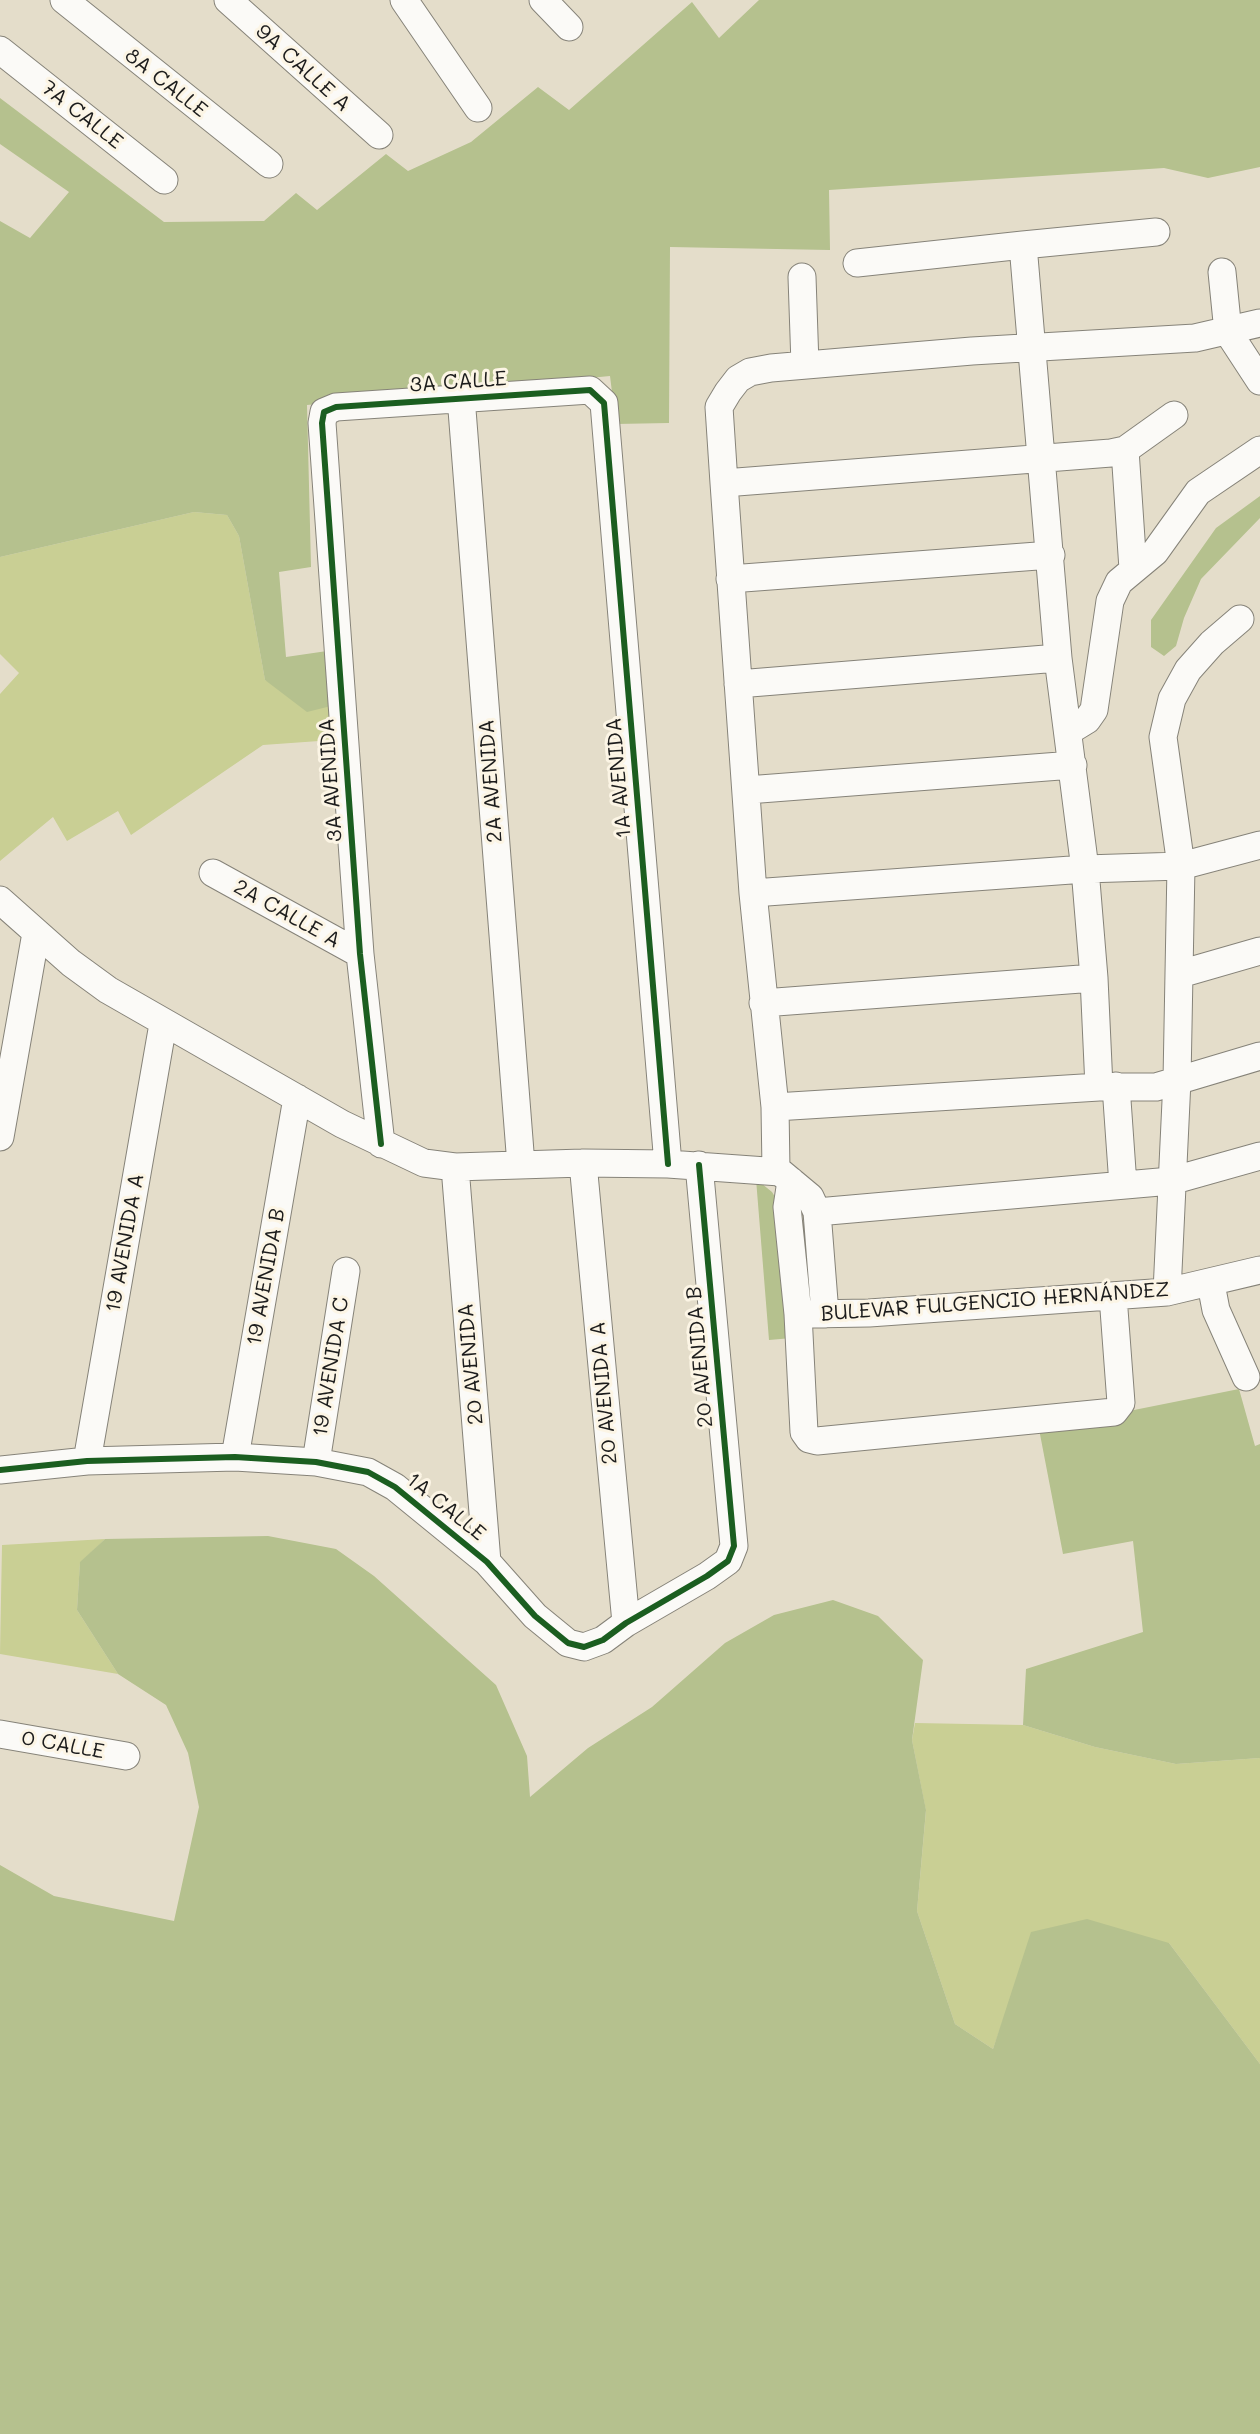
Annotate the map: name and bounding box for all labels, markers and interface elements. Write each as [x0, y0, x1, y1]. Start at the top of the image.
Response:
street label: 9A CALLE A [251, 19, 355, 117]
street label: 8A CALLE [120, 43, 212, 123]
street label: 7A CALLE [36, 75, 128, 155]
street label: 3A CALLE [409, 366, 507, 398]
street label: 3A AVENIDA [314, 717, 348, 843]
street label: 1A AVENIDA [601, 717, 637, 839]
street label: 2A AVENIDA [474, 719, 508, 843]
street label: 2A CALLE A [229, 874, 345, 954]
street label: 19 AVENIDA A [100, 1172, 150, 1314]
street label: 19 AVENIDA B [242, 1206, 290, 1348]
street label: BULEVAR FULGENCIO HERNÁNDEZ [820, 1277, 1170, 1327]
street label: 20 AVENIDA B [681, 1285, 719, 1429]
street label: 19 AVENIDA C [308, 1295, 354, 1439]
street label: 20 AVENIDA [453, 1302, 489, 1426]
street label: 20 AVENIDA A [585, 1321, 623, 1465]
street label: 1A CALLE [401, 1468, 491, 1546]
street label: 0 CALLE [20, 1725, 106, 1765]

